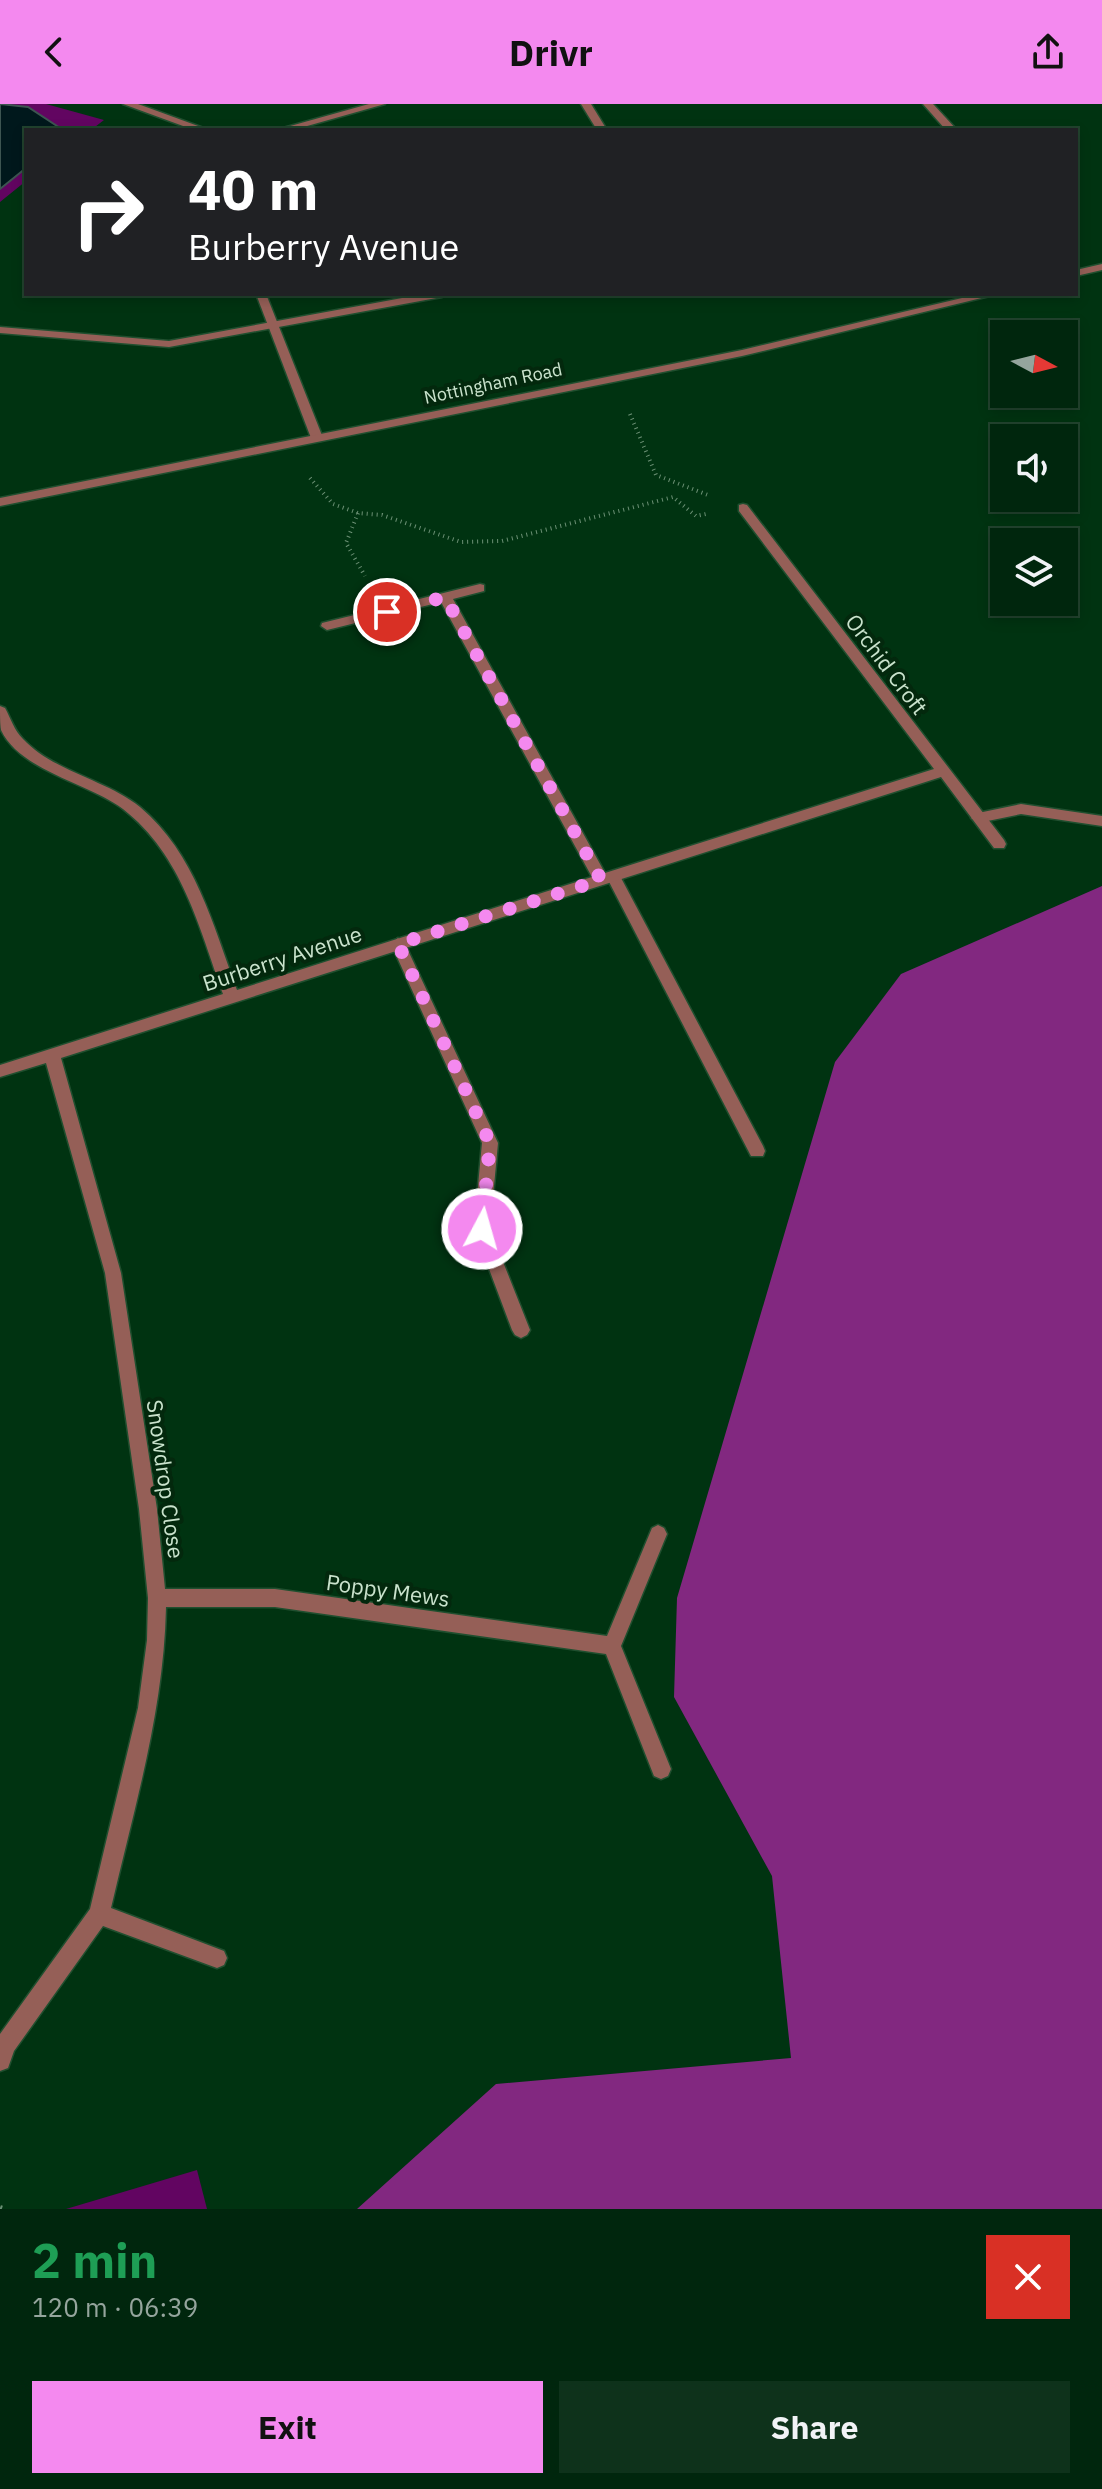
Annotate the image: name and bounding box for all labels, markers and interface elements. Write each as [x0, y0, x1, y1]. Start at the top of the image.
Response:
text: Drivr [509, 29, 593, 76]
icon: back [32, 30, 76, 74]
icon: share [1026, 30, 1070, 74]
text: 40 m [188, 153, 318, 225]
icon: right [56, 160, 160, 264]
text: Burberry Avenue [188, 223, 459, 270]
north arrow [990, 320, 1078, 408]
map controls [990, 320, 1078, 616]
street label: Nottingham Road [422, 357, 564, 409]
button: sound [990, 424, 1078, 512]
button: layers [990, 528, 1078, 616]
pin [353, 578, 421, 646]
icon: arrive [365, 590, 409, 634]
street label: Orchid Croft [840, 608, 934, 720]
street label: Burberry Avenue [199, 919, 365, 997]
position arrow [440, 1187, 524, 1271]
street label: Snowdrop Close [141, 1398, 191, 1560]
street label: Poppy Mews [324, 1567, 452, 1613]
text: 2 min [32, 2229, 157, 2291]
button: close [986, 2235, 1070, 2319]
text: 120 m · 06:39 [32, 2290, 198, 2324]
button: Exit [32, 2381, 543, 2473]
button: Share [559, 2381, 1070, 2473]

